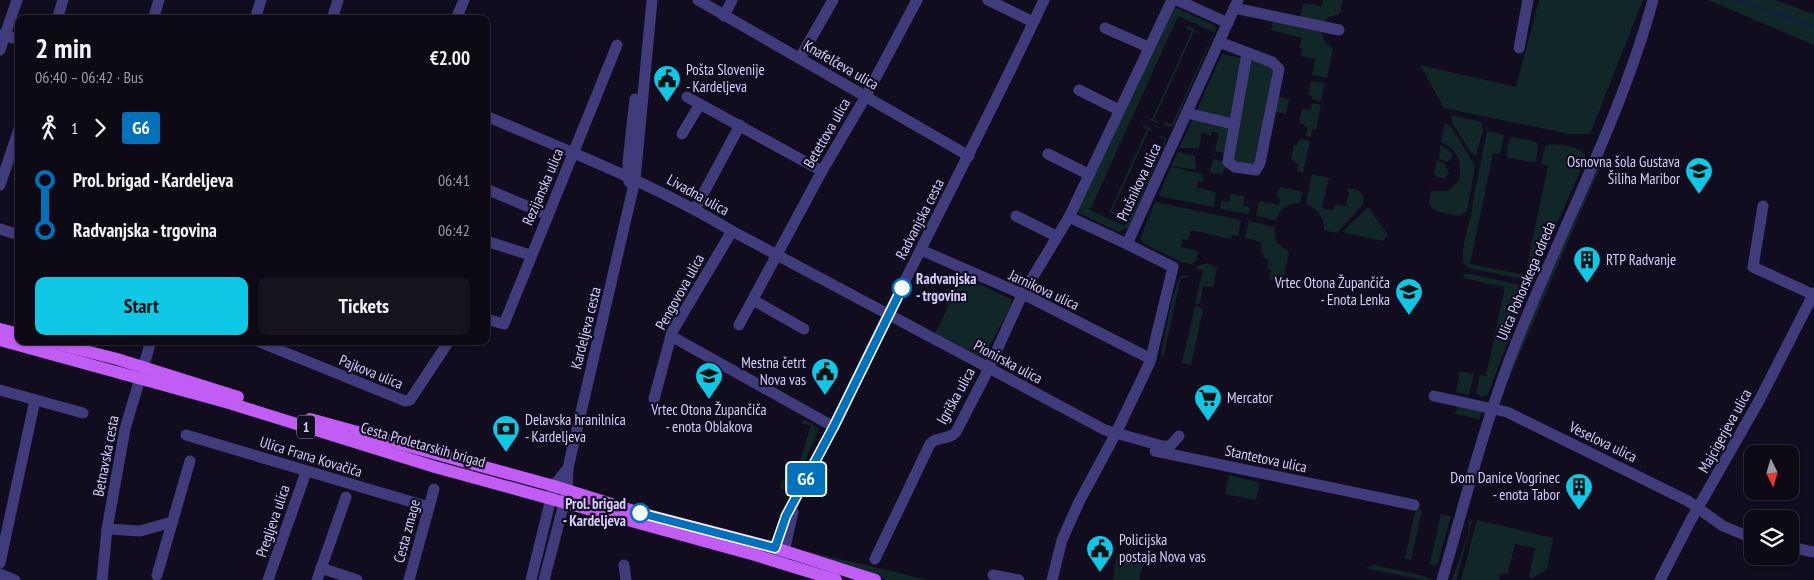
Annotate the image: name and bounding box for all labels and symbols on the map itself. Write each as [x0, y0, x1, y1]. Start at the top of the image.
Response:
street label: Knafelčeva ulica [800, 35, 882, 94]
place label: Pošta Slovenije - Kardeljeva [686, 60, 765, 96]
public building icon: Pošta Slovenije - Kardeljeva [652, 64, 682, 103]
street label: Betettova ulica [799, 94, 854, 171]
street label: Prušnikova ulica [1112, 140, 1165, 224]
street label: Rezijanska ulica [518, 145, 567, 228]
place label: Osnovna šola Gustava Šiliha Maribor [1567, 152, 1681, 188]
school or university icon: Osnovna šola Gustava Šiliha Maribor [1684, 156, 1714, 195]
street label: Livadna ulica [664, 170, 733, 219]
street label: Radvanjska cesta [891, 175, 948, 262]
street label: Ulica Pohorskega odreda [1492, 218, 1559, 343]
building icon: RTP Radvanje [1572, 245, 1602, 284]
place label: RTP Radvanje [1606, 250, 1676, 269]
street label: Pengovova ulica [651, 251, 708, 333]
street label: Jarnikova ulica [1005, 265, 1082, 314]
place label: Radvanjska - trgovina [916, 269, 976, 305]
place label: Vrtec Otona Župančiča - Enota Lenka [1274, 273, 1390, 309]
school or university icon: Vrtec Otona Župančiča - Enota Lenka [1394, 277, 1424, 316]
marker: Radvanjska - trgovina [892, 278, 912, 298]
street label: Kardeljeva cesta [566, 285, 605, 371]
street label: Pionirska ulica [971, 336, 1046, 388]
street label: Pajkova ulica [336, 350, 406, 393]
place label: Mestna četrt Nova vas [741, 353, 806, 389]
public building icon: Mestna četrt Nova vas [810, 357, 840, 396]
school or university icon: Vrtec Otona Župančiča - enota Oblakova [694, 361, 724, 400]
street label: Igriška ulica [932, 364, 979, 427]
supermarket icon: Mercator [1193, 383, 1223, 422]
street label: Majcigerjeva ulica [1694, 386, 1755, 476]
place label: Mercator [1227, 388, 1274, 407]
place label: Vrtec Otona Župančiča - enota Oblakova [650, 400, 767, 436]
place label: Delavska hranilnica - Kardeljeva [525, 410, 626, 446]
street label: Betnavska cesta [88, 414, 123, 498]
bank icon: Delavska hranilnica - Kardeljeva [491, 414, 521, 453]
road number: 1 [297, 416, 315, 438]
street label: Veselova ulica [1565, 417, 1640, 466]
street label: Cesta Proletarskih brigad [359, 418, 488, 471]
street label: Ulica Frana Kovačiča [258, 432, 365, 481]
street label: Stantetova ulica [1223, 441, 1309, 476]
north arrow [1744, 445, 1799, 500]
line badge: G6 [784, 463, 828, 495]
place label: Dom Danice Vogrinec - enota Tabor [1450, 468, 1561, 504]
building icon: Dom Danice Vogrinec - enota Tabor [1564, 472, 1594, 511]
street label: Pregljeva ulica [251, 482, 294, 560]
place label: Prol. brigad - Kardeljeva [563, 494, 626, 530]
street label: Cesta zmage [389, 497, 424, 565]
marker: Prol. brigad - Kardeljeva [630, 503, 650, 523]
place label: Policijska postaja Nova vas [1119, 530, 1206, 566]
public building icon: Policijska postaja Nova vas [1085, 534, 1115, 573]

